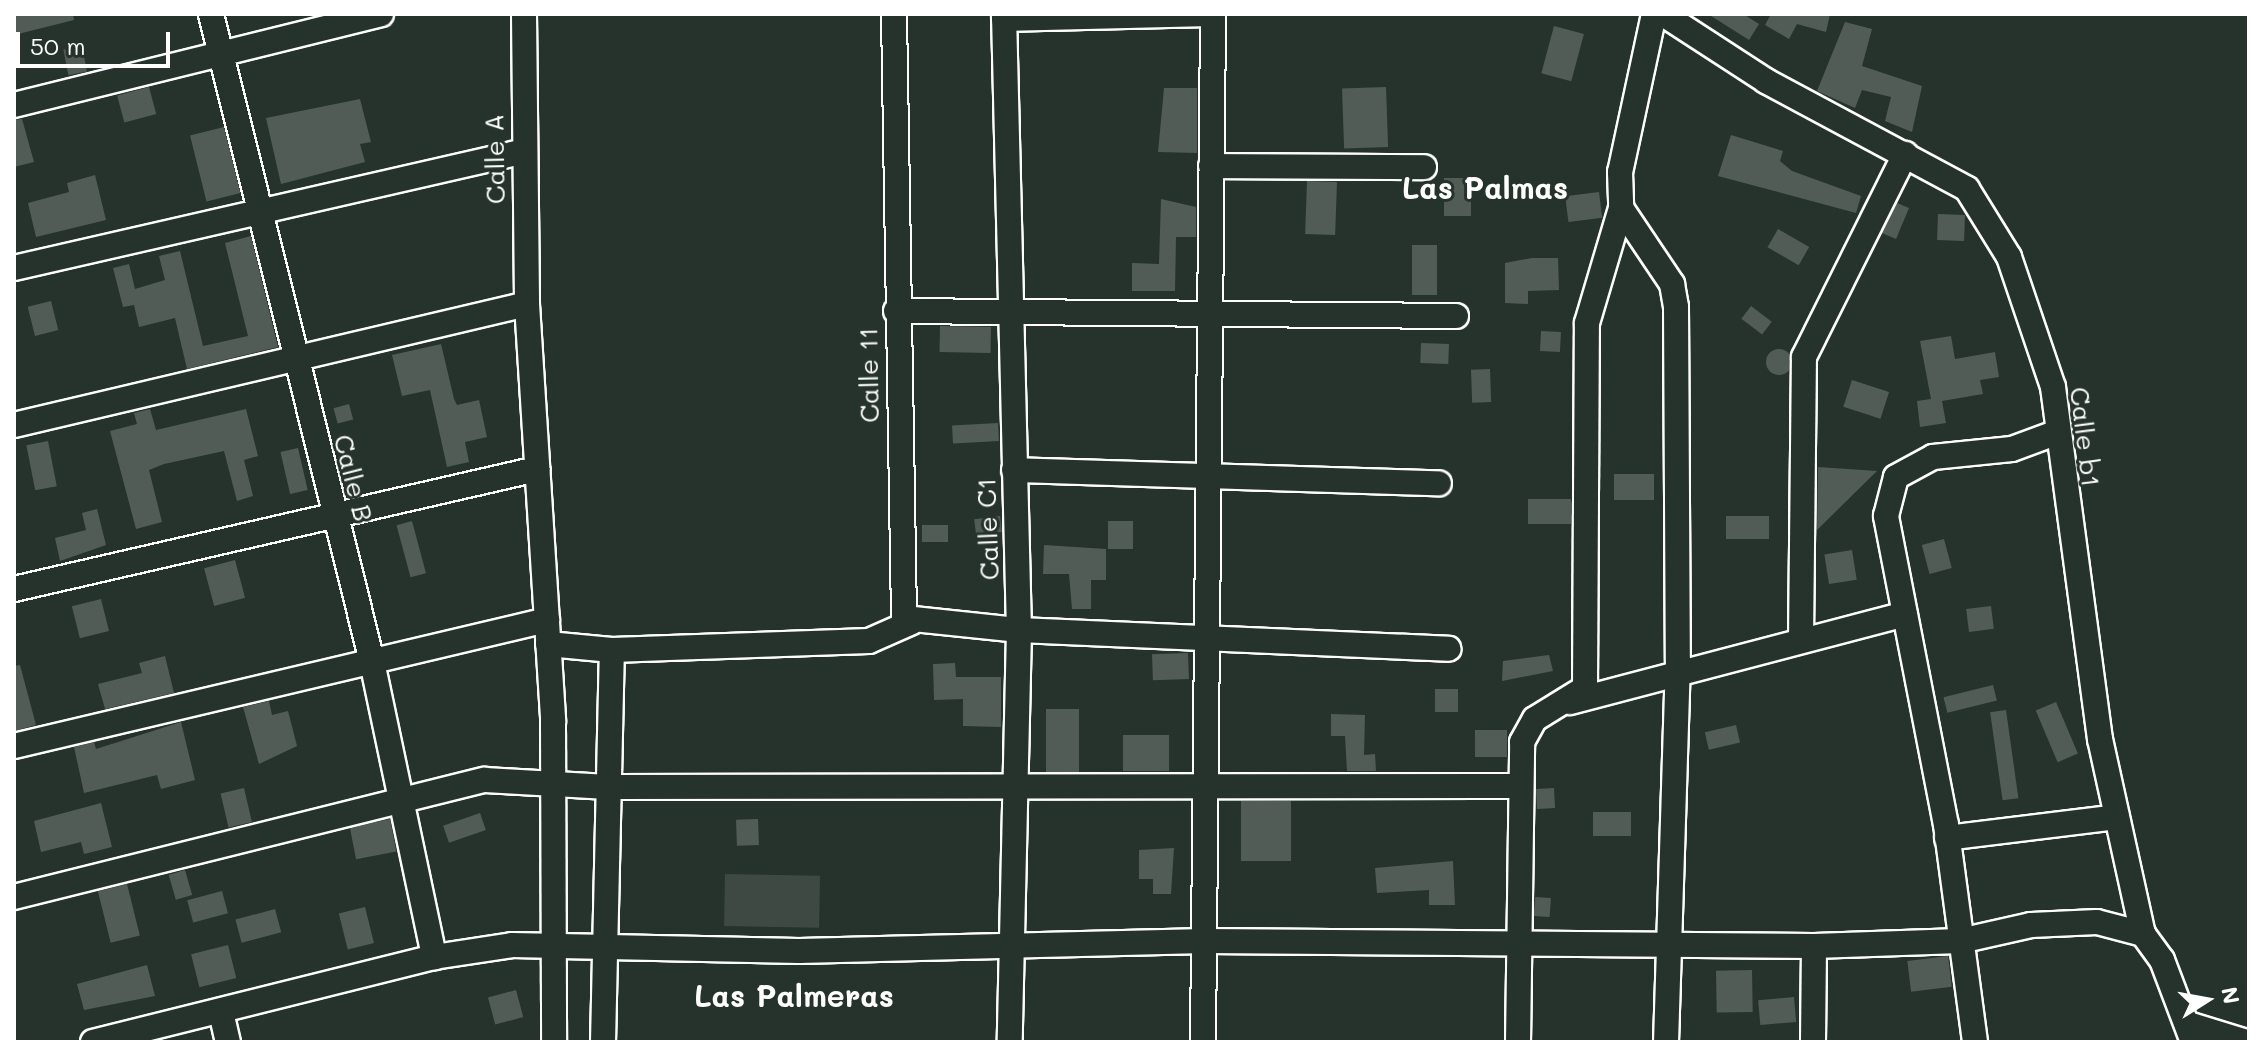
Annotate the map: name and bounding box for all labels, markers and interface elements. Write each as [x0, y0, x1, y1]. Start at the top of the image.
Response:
scale bar [20, 16, 174, 66]
text: 50 m [30, 30, 86, 61]
street label: Calle A [479, 114, 511, 204]
district label: Las Palmas [1402, 169, 1568, 205]
street label: Calle 11 [853, 327, 885, 423]
street label: Calle b1 [2063, 385, 2107, 489]
street label: Calle B [327, 431, 379, 525]
street label: Calle C1 [971, 477, 1005, 581]
north arrow [2167, 960, 2247, 1040]
district label: Las Palmeras [694, 977, 894, 1013]
text: N [2215, 984, 2247, 1006]

